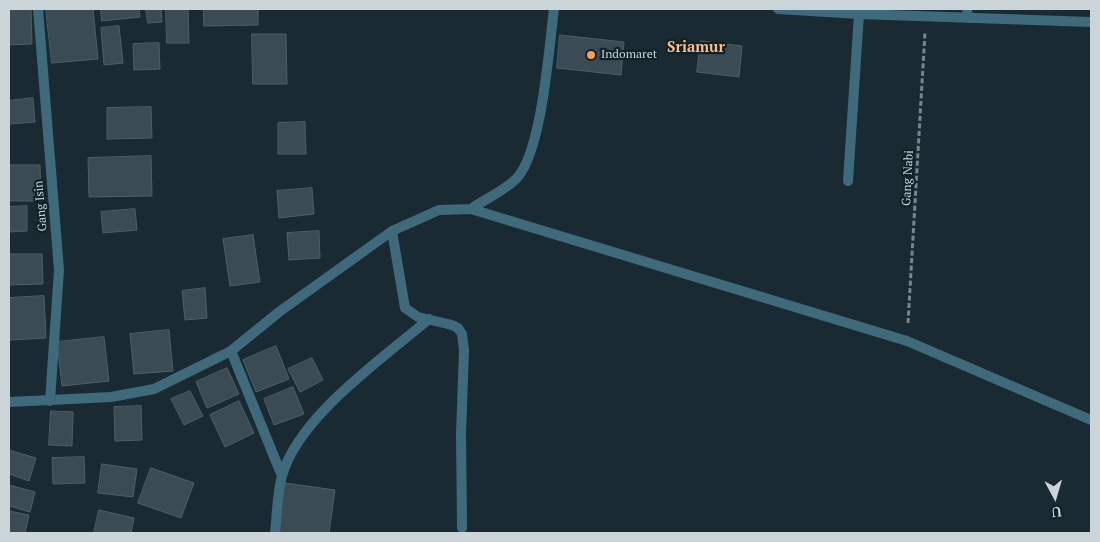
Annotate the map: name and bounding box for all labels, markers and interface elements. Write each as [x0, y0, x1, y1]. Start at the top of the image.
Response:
district label: Sriamur [667, 39, 725, 57]
place label: Indomaret [601, 48, 657, 62]
marker: Indomaret [585, 49, 597, 61]
street label: Gang Nabi [899, 150, 917, 206]
street label: Gang Isin [32, 180, 50, 232]
north arrow [1030, 472, 1080, 522]
text: U [1051, 502, 1063, 522]

